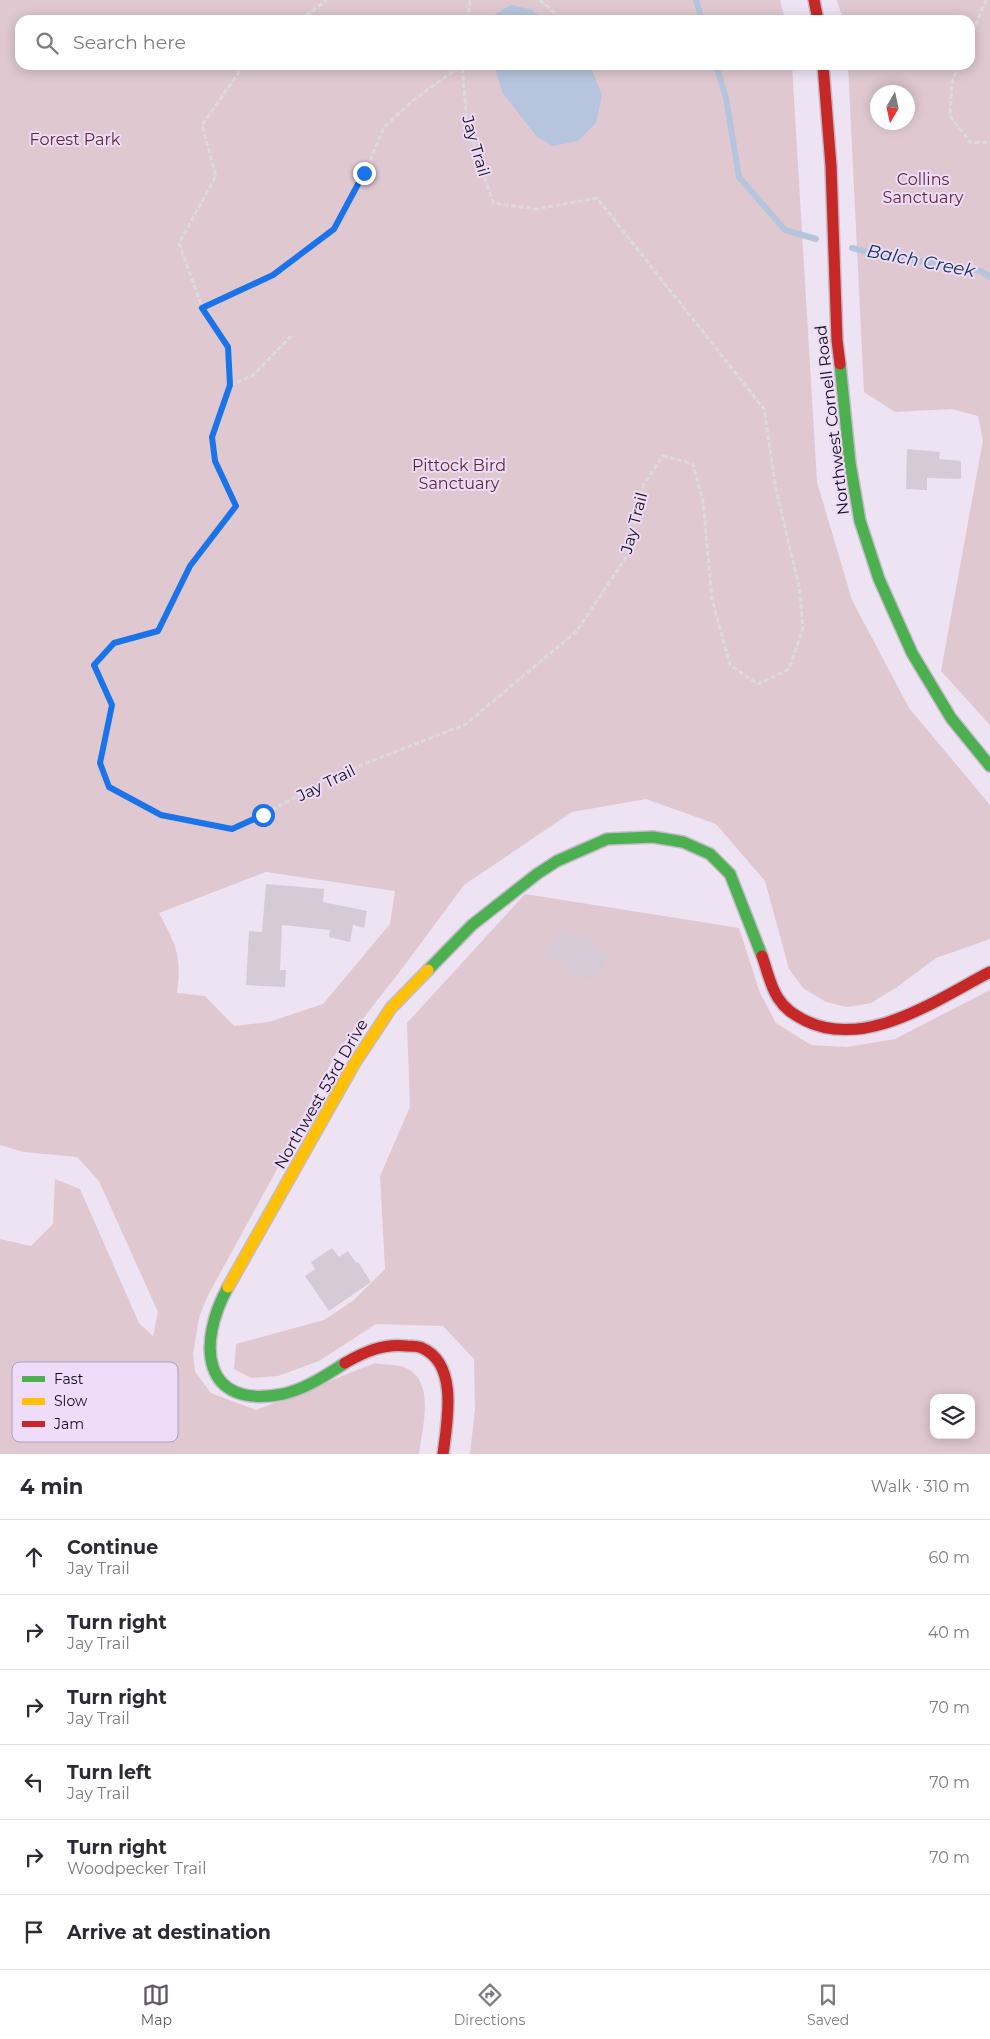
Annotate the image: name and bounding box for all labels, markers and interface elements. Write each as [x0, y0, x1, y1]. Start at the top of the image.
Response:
search box [15, 15, 975, 70]
icon: search [33, 29, 61, 57]
text: Search here [73, 31, 186, 54]
north arrow [870, 85, 915, 130]
street label: Jay Trail [458, 112, 494, 179]
park label: Forest Park [30, 130, 121, 149]
route end [353, 162, 376, 185]
park label: Collins Sanctuary [883, 170, 964, 207]
water label: Balch Creek [865, 240, 978, 283]
street label: Northwest Cornell Road [811, 324, 853, 516]
park label: Pittock Bird Sanctuary [412, 456, 506, 493]
street label: Jay Trail [616, 490, 651, 557]
street label: Jay Trail [293, 761, 358, 806]
route start [252, 804, 275, 827]
street label: Northwest 53rd Drive [270, 1016, 372, 1172]
legend [12, 1362, 178, 1442]
text: Fast [54, 1370, 84, 1388]
text: Slow [54, 1392, 88, 1410]
map controls [930, 1394, 975, 1439]
button: layers [930, 1394, 975, 1439]
text: Jam [53, 1415, 84, 1433]
text: 4 min [20, 1474, 83, 1499]
text: Walk · 310 m [871, 1477, 970, 1496]
text: Continue [67, 1536, 158, 1559]
icon: ahead [20, 1543, 48, 1571]
text: 60 m [928, 1548, 970, 1567]
text: Jay Trail [67, 1559, 130, 1578]
text: Turn right [67, 1611, 167, 1634]
icon: right [20, 1618, 48, 1646]
text: 40 m [928, 1623, 970, 1642]
text: Jay Trail [67, 1634, 130, 1653]
text: Turn right [67, 1686, 167, 1709]
icon: right [20, 1693, 48, 1721]
text: 70 m [929, 1698, 970, 1717]
text: Jay Trail [67, 1709, 130, 1728]
text: Turn left [67, 1761, 152, 1784]
icon: left [20, 1768, 48, 1796]
text: 70 m [929, 1773, 970, 1792]
text: Jay Trail [67, 1784, 130, 1803]
text: Turn right [67, 1836, 167, 1859]
icon: right [20, 1843, 48, 1871]
text: 70 m [929, 1848, 970, 1867]
text: Woodpecker Trail [67, 1859, 206, 1878]
icon: arrive [20, 1918, 48, 1946]
text: Arrive at destination [67, 1921, 271, 1944]
tab: Map [141, 1981, 172, 2029]
tab: Directions [454, 1981, 525, 2029]
tab: Saved [807, 1981, 849, 2029]

